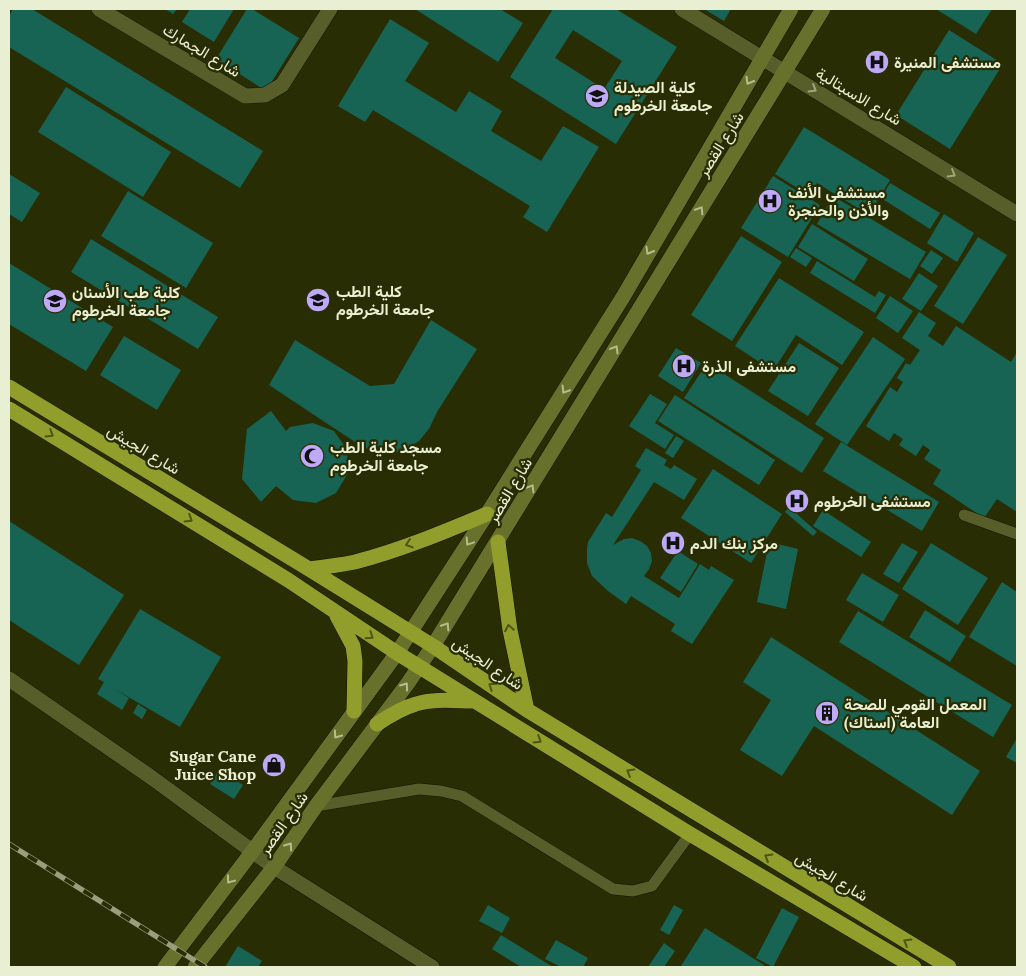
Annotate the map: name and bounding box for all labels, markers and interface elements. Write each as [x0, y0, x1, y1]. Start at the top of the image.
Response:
street label: شارع الجمارك [158, 19, 245, 83]
hospital icon: مستشفى المنيرة [864, 49, 890, 75]
place label: مستشفى المنيرة [894, 52, 1001, 73]
street label: شارع الاسبتالية [812, 63, 905, 131]
one-way arrow [746, 76, 756, 85]
place label: كلية الصيدلة جامعة الخرطوم [614, 77, 713, 116]
school or university icon: كلية الصيدلة جامعة الخرطوم [584, 83, 610, 109]
one-way arrow [808, 83, 817, 92]
street label: شارع القصر [692, 108, 749, 182]
one-way arrow [946, 167, 955, 177]
place label: مستشفى الأنف والأذن والحنجرة [788, 182, 889, 221]
hospital icon: مستشفى الأنف والأذن والحنجرة [757, 188, 783, 214]
one-way arrow [694, 207, 703, 216]
one-way arrow [646, 246, 656, 255]
place label: كلية الطب جامعة الخرطوم [336, 281, 435, 320]
place label: كلية طب الأسنان جامعة الخرطوم [72, 282, 180, 321]
school or university icon: كلية الطب جامعة الخرطوم [305, 287, 331, 313]
school or university icon: كلية طب الأسنان جامعة الخرطوم [42, 288, 68, 314]
one-way arrow [609, 345, 619, 354]
hospital icon: مستشفى الذرة [671, 353, 697, 379]
place label: مستشفى الذرة [702, 356, 796, 377]
one-way arrow [561, 385, 571, 394]
street label: شارع الجيش [103, 420, 184, 480]
one-way arrow [45, 428, 54, 438]
place label: مسجد كلية الطب جامعة الخرطوم [330, 437, 442, 476]
mosque icon: مسجد كلية الطب جامعة الخرطوم [299, 443, 325, 469]
street label: شارع القصر [481, 454, 538, 528]
one-way arrow [524, 484, 534, 493]
hospital icon: مستشفى الخرطوم [784, 488, 810, 514]
place label: مستشفى الخرطوم [814, 491, 931, 512]
one-way arrow [183, 513, 192, 523]
hospital icon: مركز بنك الدم [660, 530, 686, 556]
place label: مركز بنك الدم [690, 533, 778, 554]
one-way arrow [465, 537, 475, 546]
one-way arrow [406, 538, 414, 548]
one-way arrow [439, 623, 449, 632]
one-way arrow [505, 624, 515, 632]
one-way arrow [364, 629, 373, 639]
street label: شارع الجيش [448, 632, 527, 696]
one-way arrow [399, 682, 408, 692]
one-way arrow [488, 683, 498, 692]
place label: المعمل القومي للصحة العامة (استاك) [844, 694, 987, 733]
building icon: المعمل القومي للصحة العامة (استاك) [814, 700, 840, 726]
one-way arrow [334, 729, 342, 738]
one-way arrow [532, 733, 541, 743]
place label: Sugar Cane Juice Shop [169, 746, 256, 784]
shop icon: Sugar Cane Juice Shop [261, 752, 287, 778]
one-way arrow [626, 769, 635, 779]
street label: شارع القصر [253, 788, 314, 860]
one-way arrow [282, 842, 292, 851]
street label: شارع الجيش [791, 847, 872, 907]
one-way arrow [765, 854, 774, 864]
one-way arrow [228, 874, 236, 883]
one-way arrow [903, 938, 912, 948]

